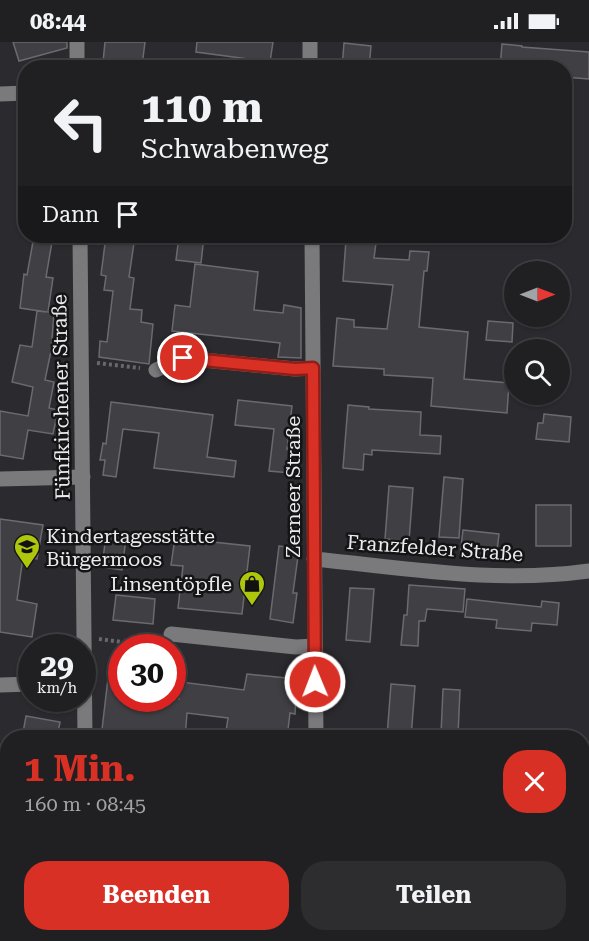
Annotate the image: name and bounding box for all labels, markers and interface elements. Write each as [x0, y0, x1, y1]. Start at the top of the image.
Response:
text: 08:44 [30, 9, 86, 34]
text: 110 m [141, 83, 263, 132]
icon: left [42, 84, 120, 162]
text: Schwabenweg [141, 133, 328, 165]
icon: arrive [111, 198, 144, 231]
text: Dann [42, 202, 99, 227]
north arrow [504, 261, 570, 327]
map controls [504, 261, 570, 405]
street label: Fünfkirchener Straße [47, 294, 75, 500]
pin [157, 332, 208, 383]
button: search [504, 339, 570, 405]
icon: arrive [166, 341, 199, 374]
street label: Zerneer Straße [281, 416, 305, 558]
place label: Kindertagesstätte Bürgermoos [46, 524, 215, 571]
street label: Franzfelder Straße [346, 530, 524, 566]
school or university icon: Kindertagesstätte Bürgermoos [12, 532, 42, 570]
shop icon: Linsentöpfle [237, 569, 267, 607]
place label: Linsentöpfle [110, 572, 232, 596]
speed limit sign: 30 [108, 634, 186, 712]
text: 29 [40, 648, 74, 683]
position arrow [283, 650, 347, 714]
text: km/h [37, 679, 77, 697]
text: 1 Min. [24, 748, 135, 790]
button: close [503, 750, 566, 813]
text: 160 m · 08:45 [24, 792, 146, 816]
button: Beenden [24, 861, 289, 930]
button: Teilen [301, 861, 566, 930]

